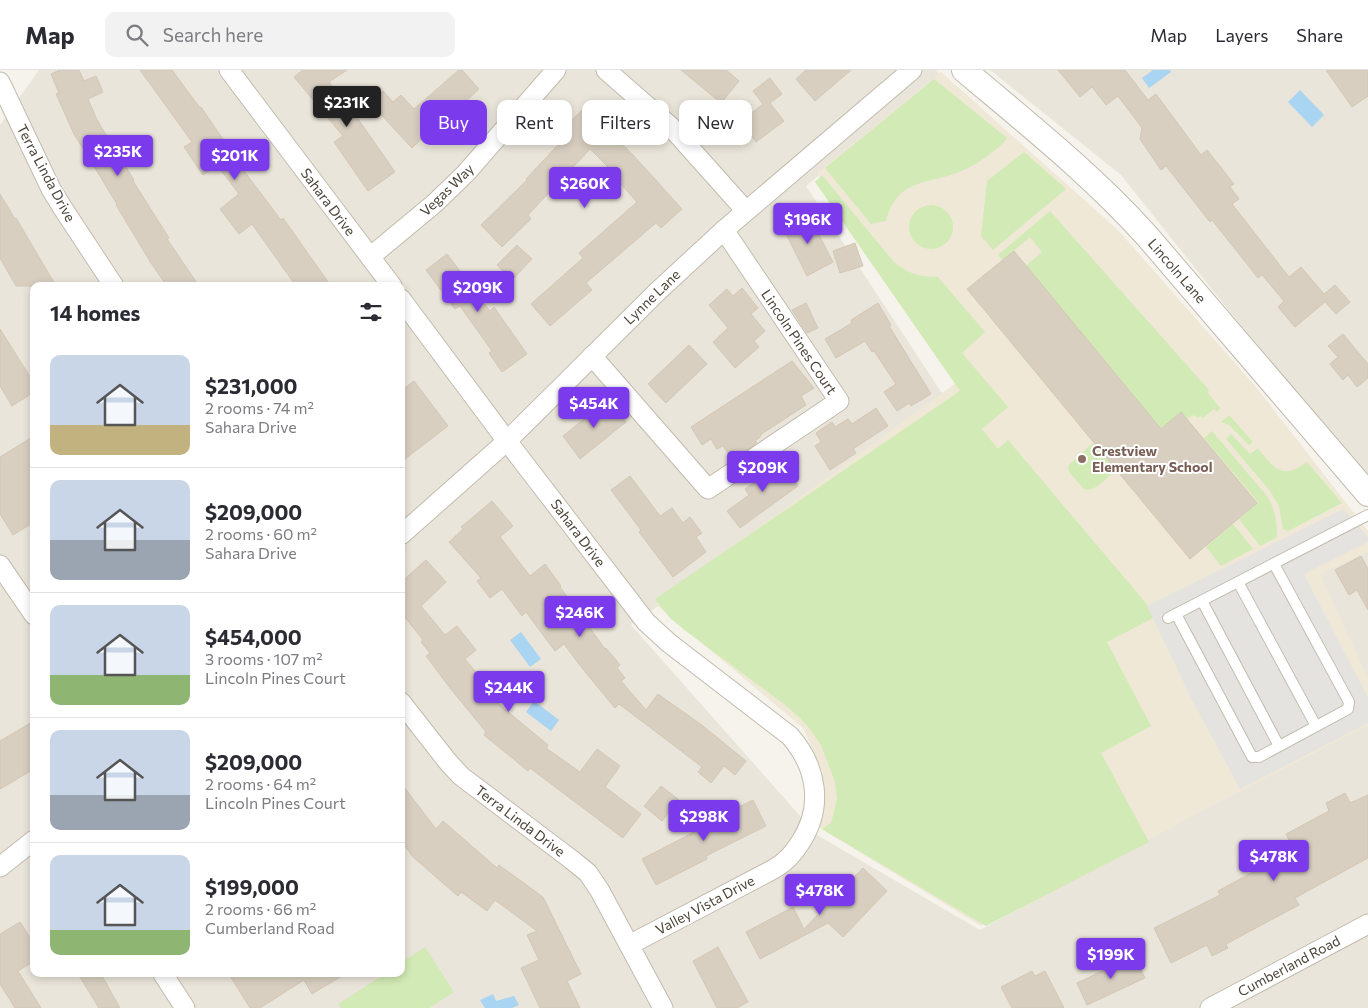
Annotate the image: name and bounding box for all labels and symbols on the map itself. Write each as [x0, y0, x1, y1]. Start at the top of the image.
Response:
pin: $231K [312, 85, 382, 128]
street label: Terra Linda Drive [14, 121, 79, 224]
pin: $235K [83, 134, 153, 177]
pin: $201K [200, 138, 270, 181]
street label: Vegas Way [416, 160, 477, 219]
street label: Sahara Drive [297, 165, 359, 239]
pin: $260K [550, 166, 620, 209]
pin: $196K [773, 202, 843, 245]
street label: Lincoln Lane [1145, 235, 1210, 306]
street label: Lynne Lane [620, 266, 683, 328]
pin: $209K [443, 270, 513, 313]
street label: Lincoln Pines Court [758, 286, 841, 398]
pin: $454K [559, 386, 629, 429]
place label: Crestview Elementary School [1092, 442, 1212, 475]
pin: $209K [728, 450, 798, 493]
marker: Crestview Elementary School [1076, 453, 1088, 465]
street label: Sahara Drive [547, 496, 609, 570]
pin: $246K [545, 596, 615, 638]
pin: $244K [474, 670, 544, 713]
street label: Terra Linda Drive [472, 781, 568, 860]
pin: $298K [669, 800, 739, 842]
pin: $478K [1239, 840, 1309, 882]
street label: Valley Vista Drive [652, 871, 757, 938]
pin: $478K [785, 874, 855, 916]
street label: Cumberland Road [1235, 931, 1343, 1000]
pin: $199K [1076, 938, 1146, 980]

